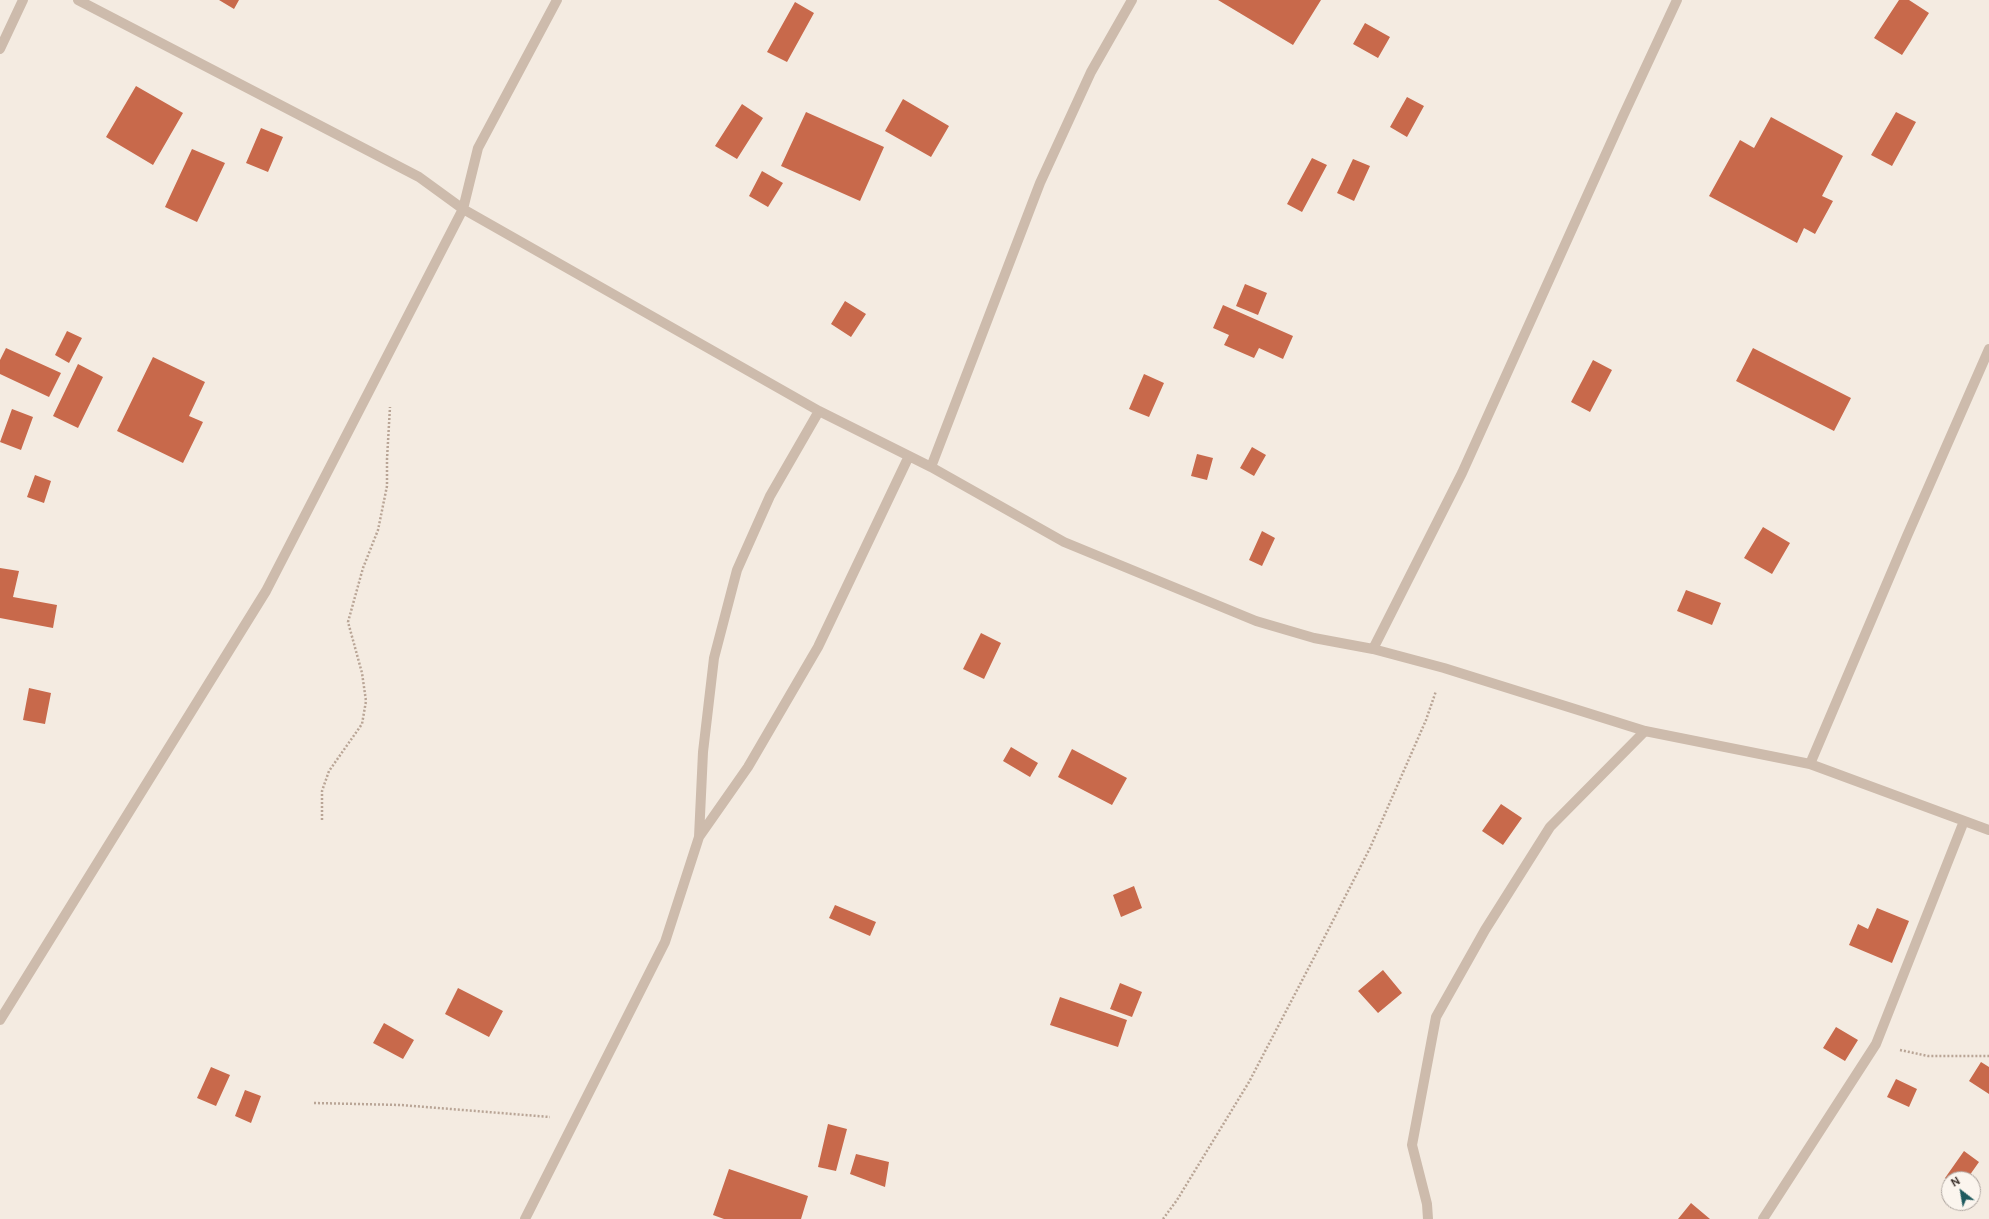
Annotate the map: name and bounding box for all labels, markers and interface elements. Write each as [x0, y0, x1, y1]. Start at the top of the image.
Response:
north arrow [1941, 1171, 1981, 1211]
text: N [1948, 1174, 1962, 1190]

